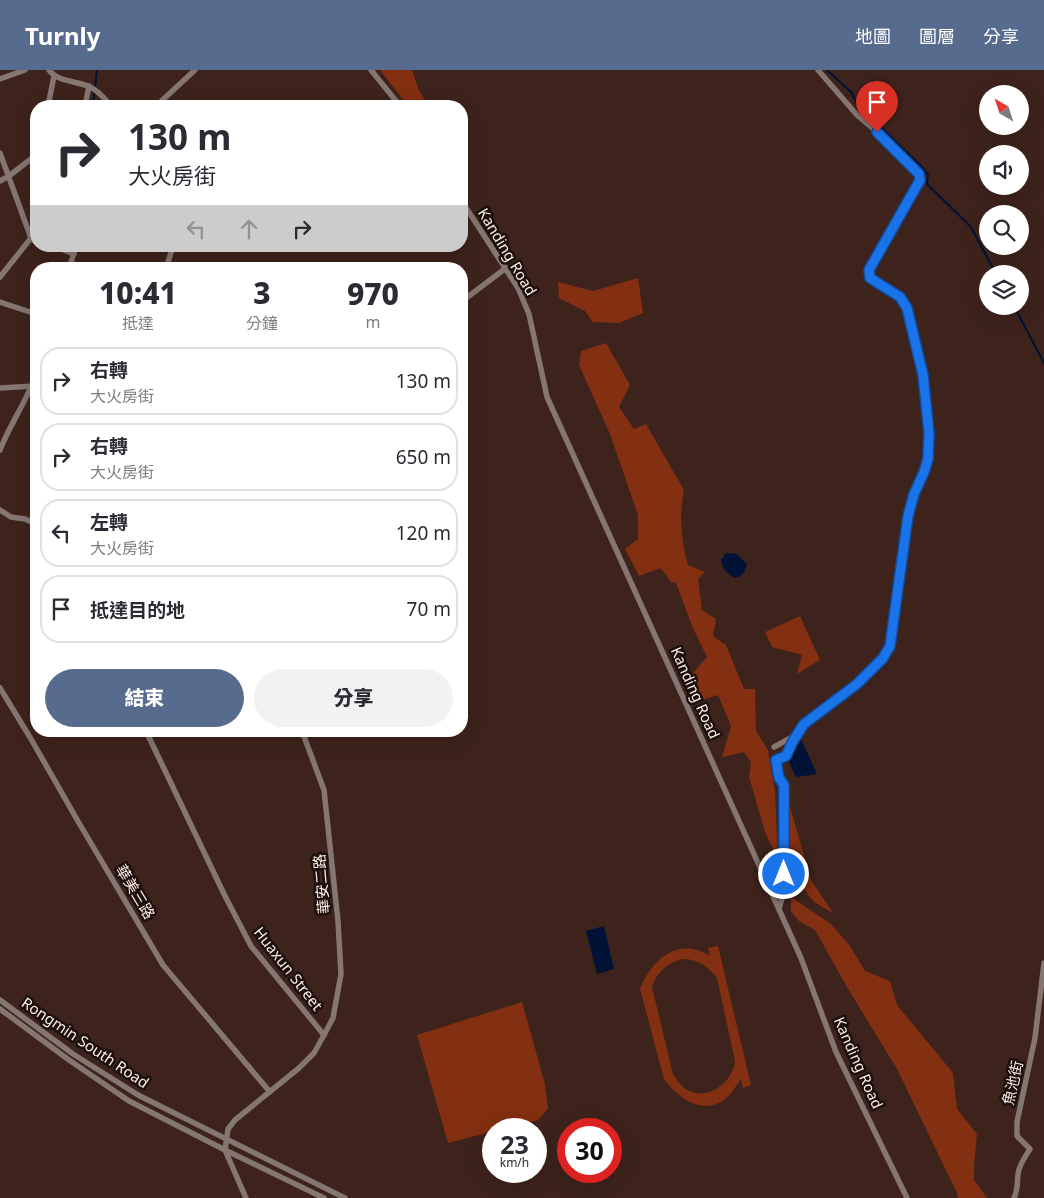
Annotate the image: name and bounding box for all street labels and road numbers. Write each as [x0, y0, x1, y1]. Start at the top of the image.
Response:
street label: Kanding Road [474, 204, 542, 299]
street label: Kanding Road [667, 644, 725, 742]
street label: 華安二路 [308, 853, 334, 915]
street label: 華美三路 [112, 861, 160, 922]
street label: Huaxun Street [250, 922, 328, 1015]
street label: Rongmin South Road [18, 992, 153, 1092]
street label: Kanding Road [830, 1014, 888, 1112]
street label: 魚池街 [997, 1059, 1027, 1107]

